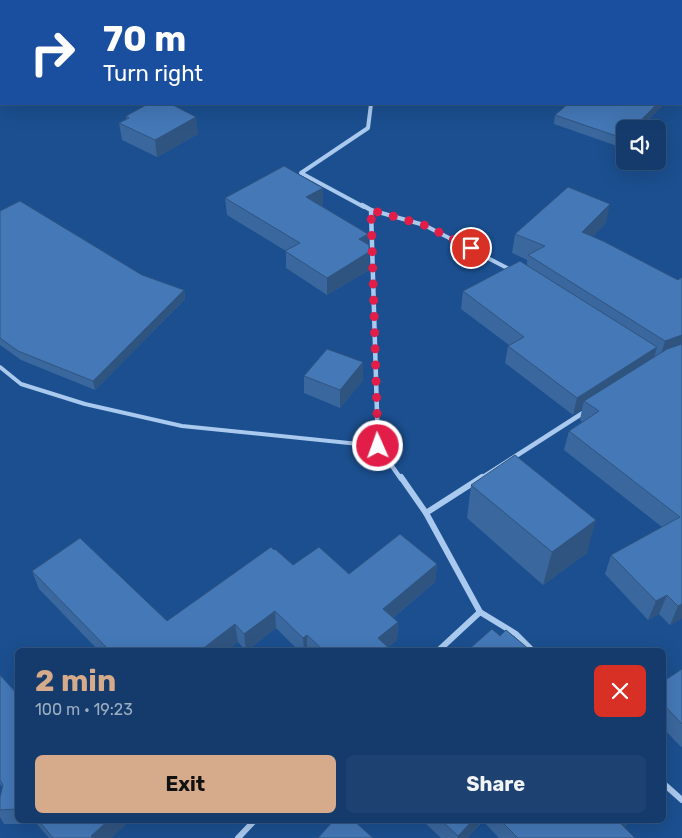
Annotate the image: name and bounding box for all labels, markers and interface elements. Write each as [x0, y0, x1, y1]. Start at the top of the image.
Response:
text: 70 m [103, 18, 186, 60]
icon: right [20, 20, 85, 85]
text: Turn right [103, 60, 203, 87]
map controls [616, 120, 666, 170]
button: sound [616, 120, 666, 170]
pin [450, 227, 492, 269]
icon: arrive [457, 234, 485, 262]
position arrow [351, 419, 403, 471]
text: 2 min [35, 663, 116, 699]
button: close [594, 665, 646, 717]
text: 100 m · 19:23 [35, 700, 133, 719]
button: Exit [35, 755, 336, 813]
button: Share [346, 755, 646, 813]

